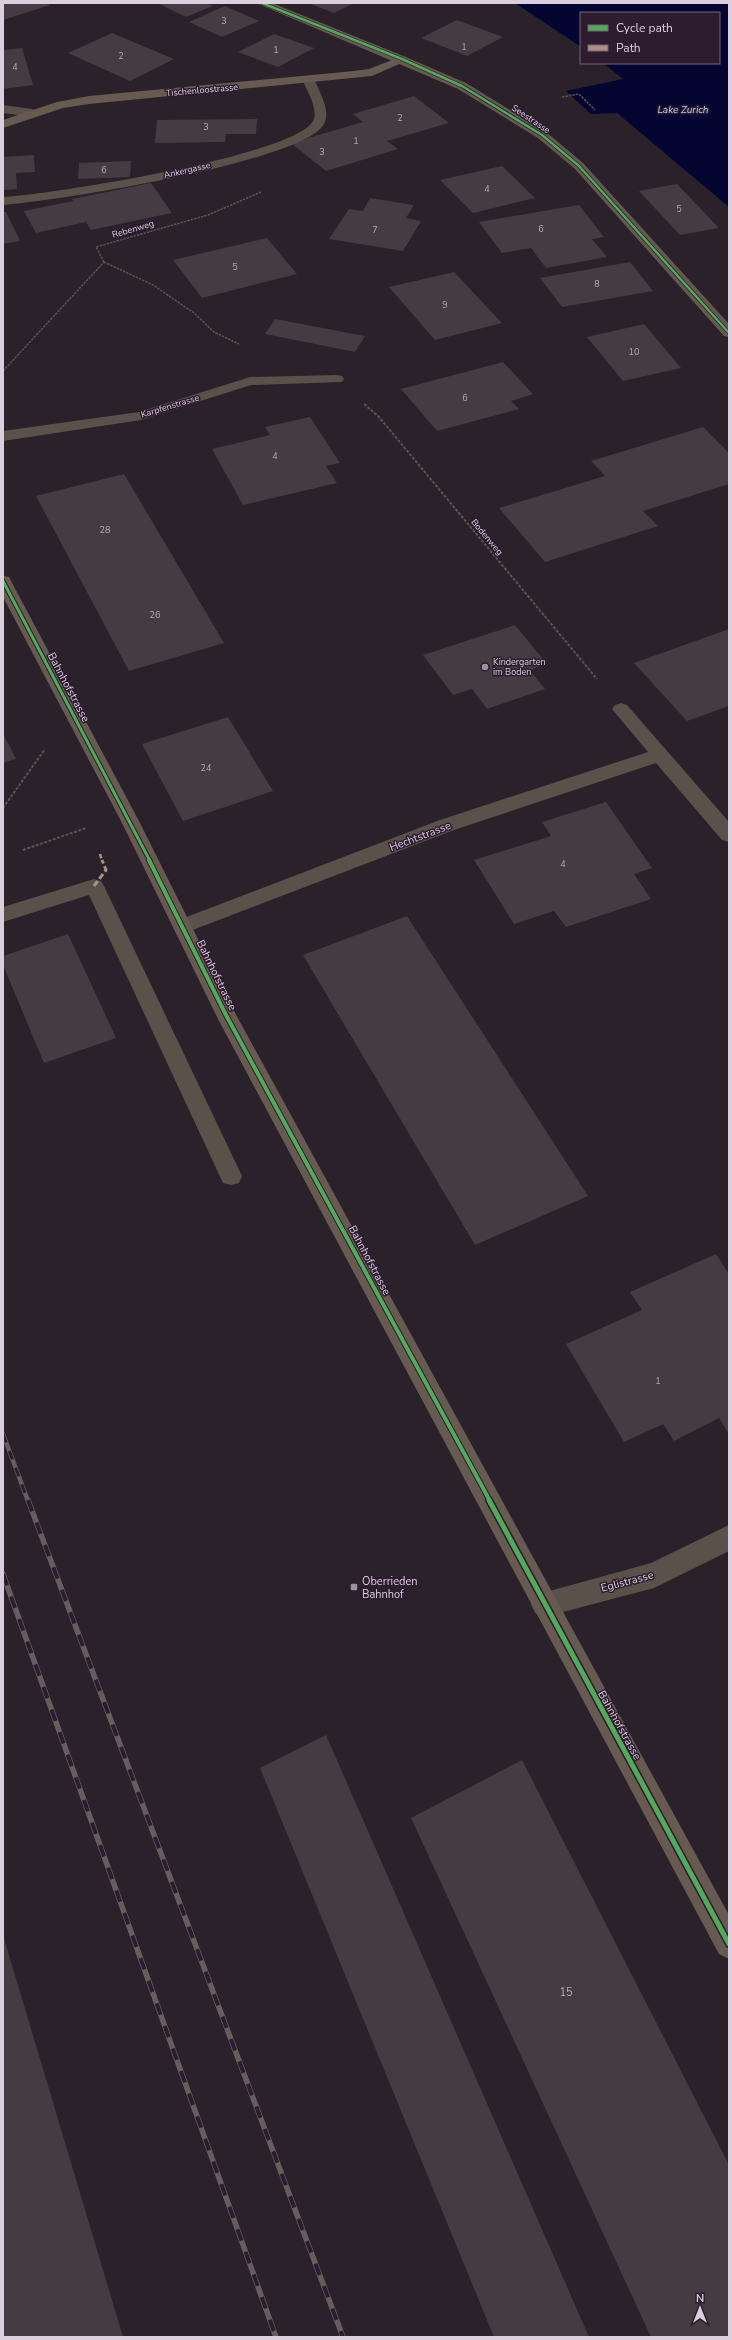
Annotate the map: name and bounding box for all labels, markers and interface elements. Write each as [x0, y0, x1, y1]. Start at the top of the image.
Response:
legend [580, 12, 720, 64]
house number: 3 [221, 15, 227, 27]
text: Cycle path [616, 20, 673, 36]
text: Path [616, 40, 641, 56]
house number: 1 [461, 41, 467, 53]
house number: 1 [273, 44, 279, 56]
house number: 2 [118, 50, 124, 62]
house number: 4 [12, 61, 18, 73]
street label: Tischenloostrasse [165, 81, 239, 99]
street label: Seestrasse [509, 102, 553, 136]
water label: Lake Zurich [657, 103, 709, 117]
house number: 2 [397, 112, 403, 124]
house number: 3 [203, 121, 209, 133]
house number: 1 [353, 135, 359, 147]
house number: 3 [319, 146, 325, 158]
street label: Ankergasse [163, 159, 212, 181]
house number: 6 [101, 164, 107, 176]
house number: 4 [484, 183, 490, 195]
house number: 5 [676, 203, 682, 215]
street label: Rebenweg [110, 217, 156, 241]
house number: 6 [538, 223, 544, 235]
house number: 7 [372, 224, 378, 236]
house number: 5 [232, 261, 238, 273]
house number: 8 [594, 278, 600, 290]
house number: 9 [442, 299, 448, 311]
house number: 10 [629, 346, 639, 358]
street label: Karpfenstrasse [139, 391, 201, 421]
house number: 6 [462, 392, 468, 404]
house number: 4 [272, 450, 278, 462]
street label: Bodenweg [468, 516, 506, 558]
house number: 28 [100, 524, 110, 536]
house number: 26 [150, 609, 160, 621]
street label: Bahnhofstrasse [44, 650, 93, 725]
place label: Kindergarten im Boden [493, 656, 546, 678]
marker: Kindergarten im Boden [480, 662, 490, 672]
house number: 24 [201, 762, 212, 774]
street label: Hechtstrasse [387, 818, 453, 855]
house number: 4 [560, 858, 566, 870]
street label: Bahnhofstrasse [193, 937, 240, 1013]
street label: Bahnhofstrasse [345, 1223, 394, 1298]
house number: 1 [655, 1375, 661, 1387]
street label: Eglistrasse [599, 1567, 655, 1596]
place label: Oberrieden Bahnhof [362, 1574, 418, 1602]
marker: Oberrieden Bahnhof [349, 1582, 359, 1592]
street label: Bahnhofstrasse [594, 1688, 645, 1763]
house number: 15 [559, 1985, 573, 2000]
north arrow [680, 2288, 720, 2328]
text: N [696, 2291, 704, 2306]

